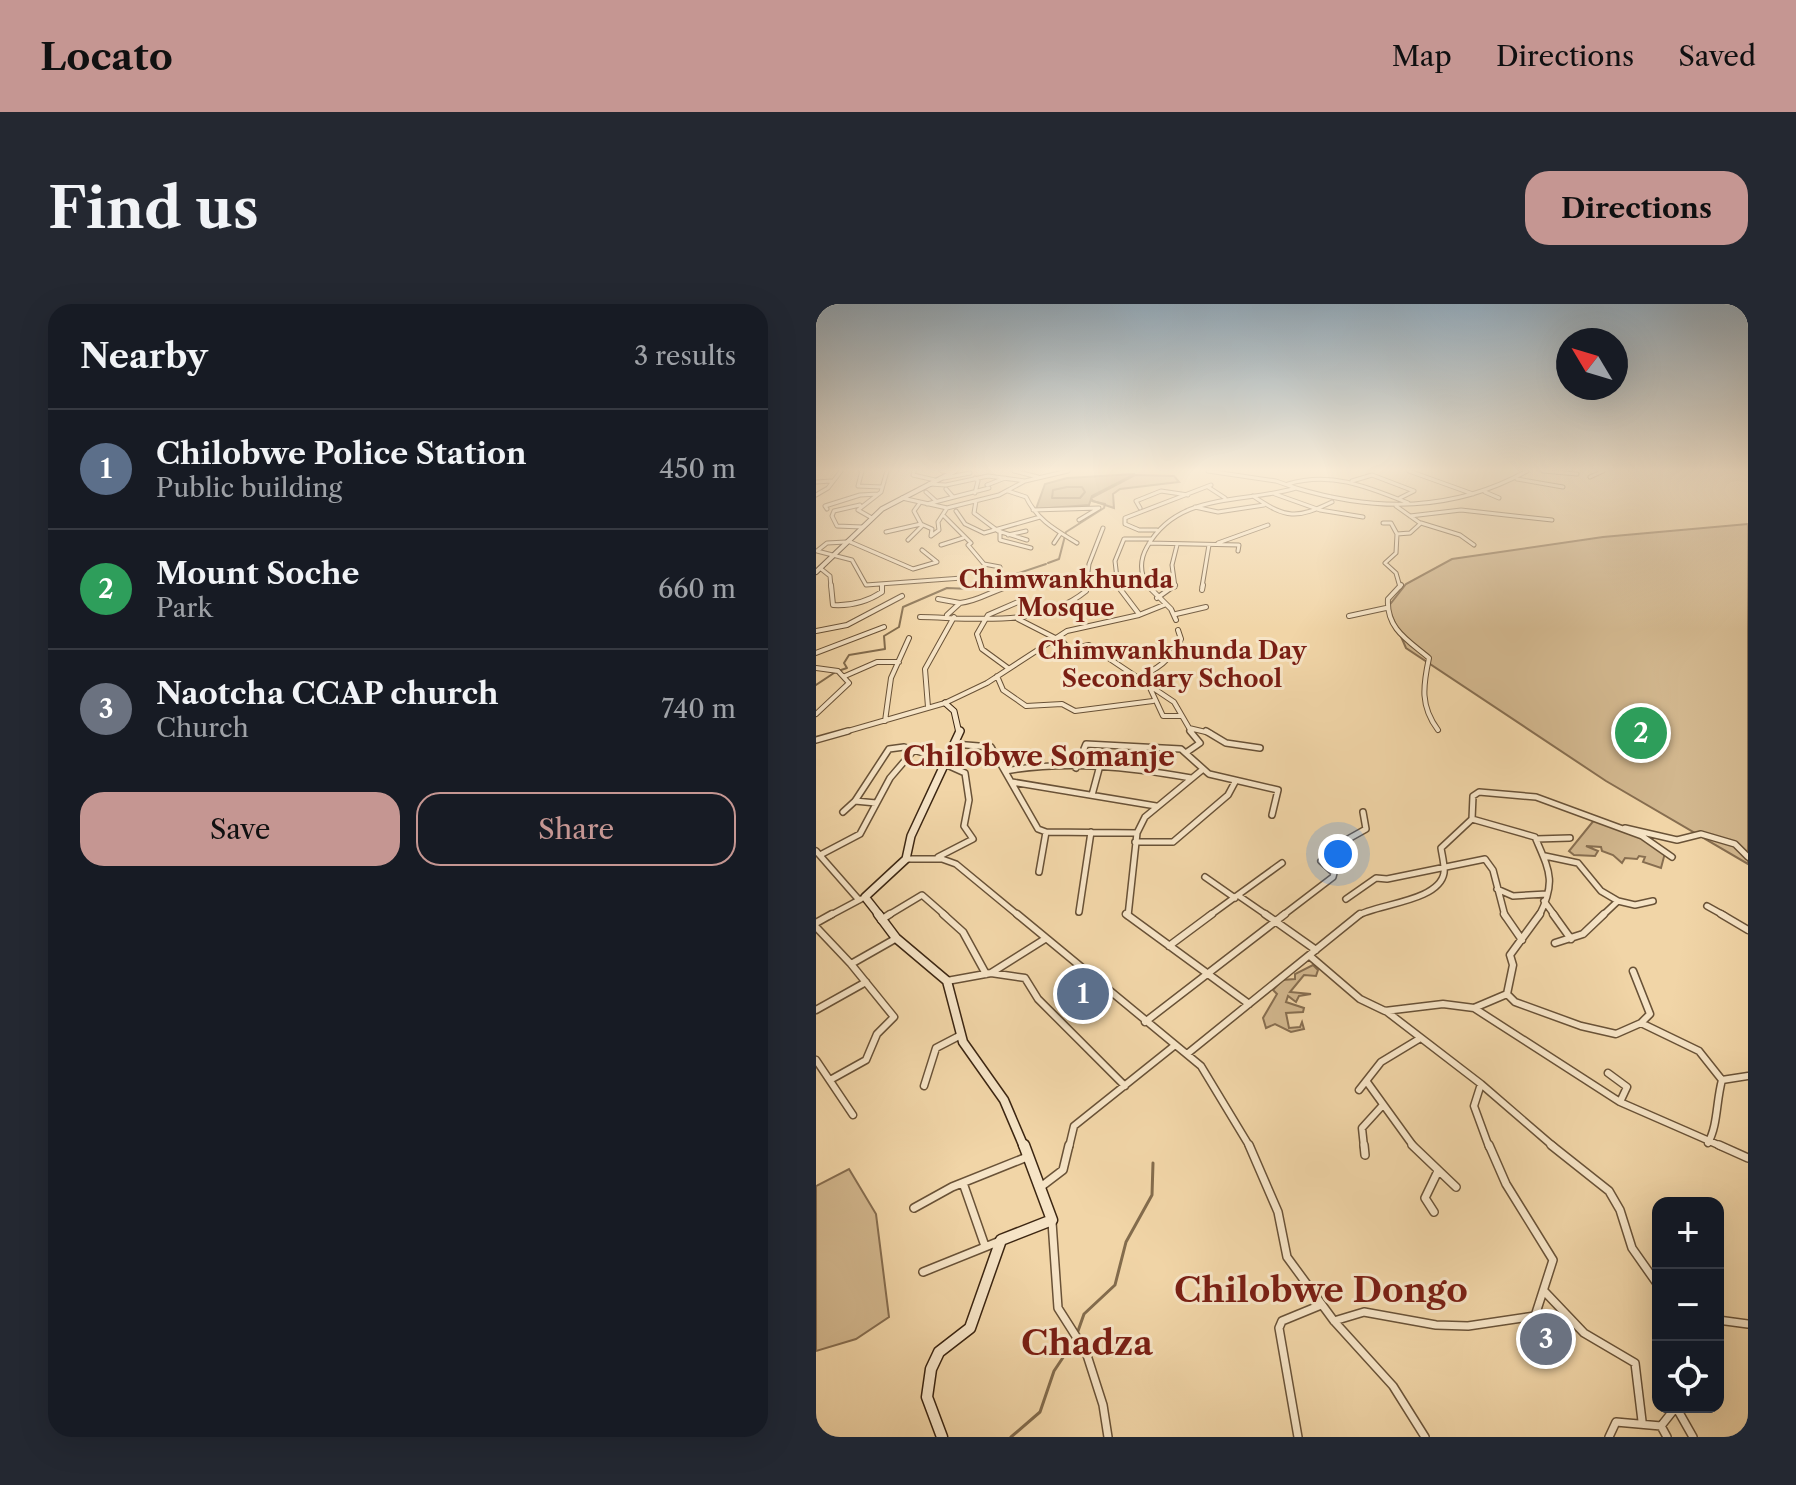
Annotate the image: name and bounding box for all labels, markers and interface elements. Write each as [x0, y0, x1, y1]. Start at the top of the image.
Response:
text: Locato [40, 33, 173, 80]
text: Map [1392, 39, 1452, 73]
text: Directions [1496, 39, 1634, 73]
text: Saved [1678, 39, 1756, 73]
button: Directions [1525, 171, 1748, 245]
text: Find us [48, 174, 259, 243]
north arrow [1556, 328, 1628, 400]
text: Nearby [80, 335, 208, 377]
text: 3 results [634, 340, 736, 372]
text: Chilobwe Police Station [156, 435, 527, 472]
text: 1 [100, 453, 112, 485]
text: 450 m [659, 453, 736, 485]
text: Public building [156, 472, 342, 504]
text: Mount Soche [156, 555, 359, 592]
district label: Chimwankhunda Mosque [959, 565, 1174, 622]
text: 2 [98, 573, 114, 605]
text: 660 m [658, 573, 736, 605]
text: Park [156, 592, 213, 624]
district label: Chimwankhunda Day Secondary School [1037, 636, 1308, 693]
text: Naotcha CCAP church [156, 675, 499, 712]
text: 3 [99, 693, 113, 725]
text: 740 m [661, 693, 736, 725]
pin: 2 [1615, 703, 1667, 763]
text: Church [156, 712, 249, 744]
district label: Chilobwe Somanje [903, 739, 1175, 773]
button: Save [80, 792, 400, 866]
button: Share [416, 792, 736, 866]
your location [1318, 834, 1358, 874]
pin: 1 [1057, 964, 1109, 1024]
map controls [1652, 1197, 1724, 1413]
button: + [1652, 1197, 1724, 1269]
district label: Chilobwe Dongo [1174, 1269, 1468, 1311]
button: − [1652, 1269, 1724, 1341]
pin: 3 [1520, 1309, 1572, 1369]
district label: Chadza [1021, 1322, 1153, 1364]
button: locate [1652, 1341, 1724, 1413]

